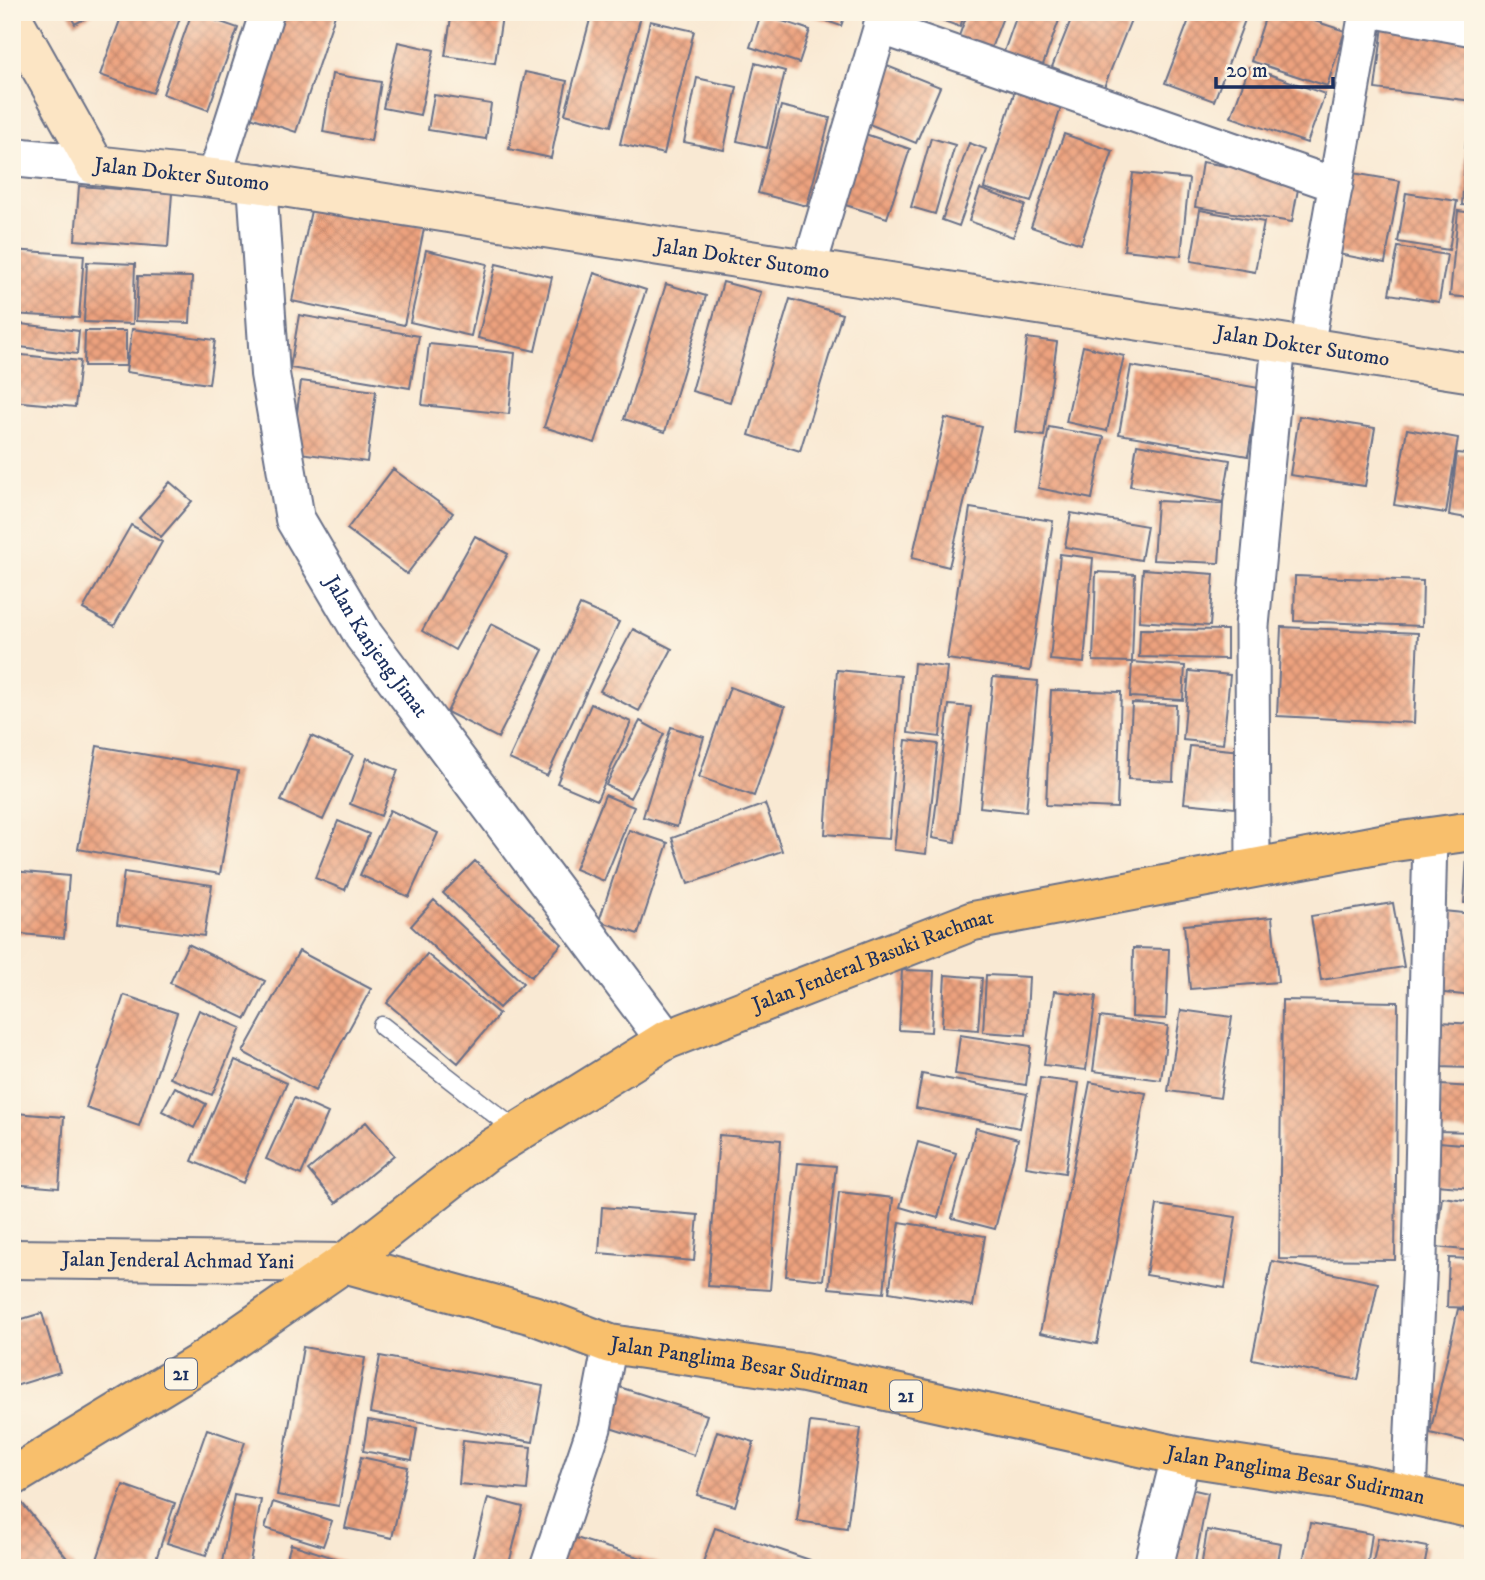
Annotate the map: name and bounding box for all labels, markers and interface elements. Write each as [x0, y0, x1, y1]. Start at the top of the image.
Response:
scale bar [1216, 46, 1333, 90]
text: 20 m [1226, 58, 1268, 84]
street label: Jalan Dokter Sutomo [91, 152, 271, 198]
street label: Jalan Dokter Sutomo [652, 232, 831, 285]
street label: Jalan Dokter Sutomo [1212, 320, 1391, 373]
street label: Jalan Kanjeng Jimat [317, 569, 434, 723]
street label: Jalan Jenderal Basuki Rachmat [747, 904, 996, 1019]
street label: Jalan Jenderal Achmad Yani [60, 1247, 294, 1275]
street label: Jalan Panglima Besar Sudirman [607, 1331, 872, 1400]
road number: 21 [165, 1358, 197, 1390]
road number: 21 [890, 1380, 922, 1412]
street label: Jalan Panglima Besar Sudirman [1162, 1440, 1427, 1511]

